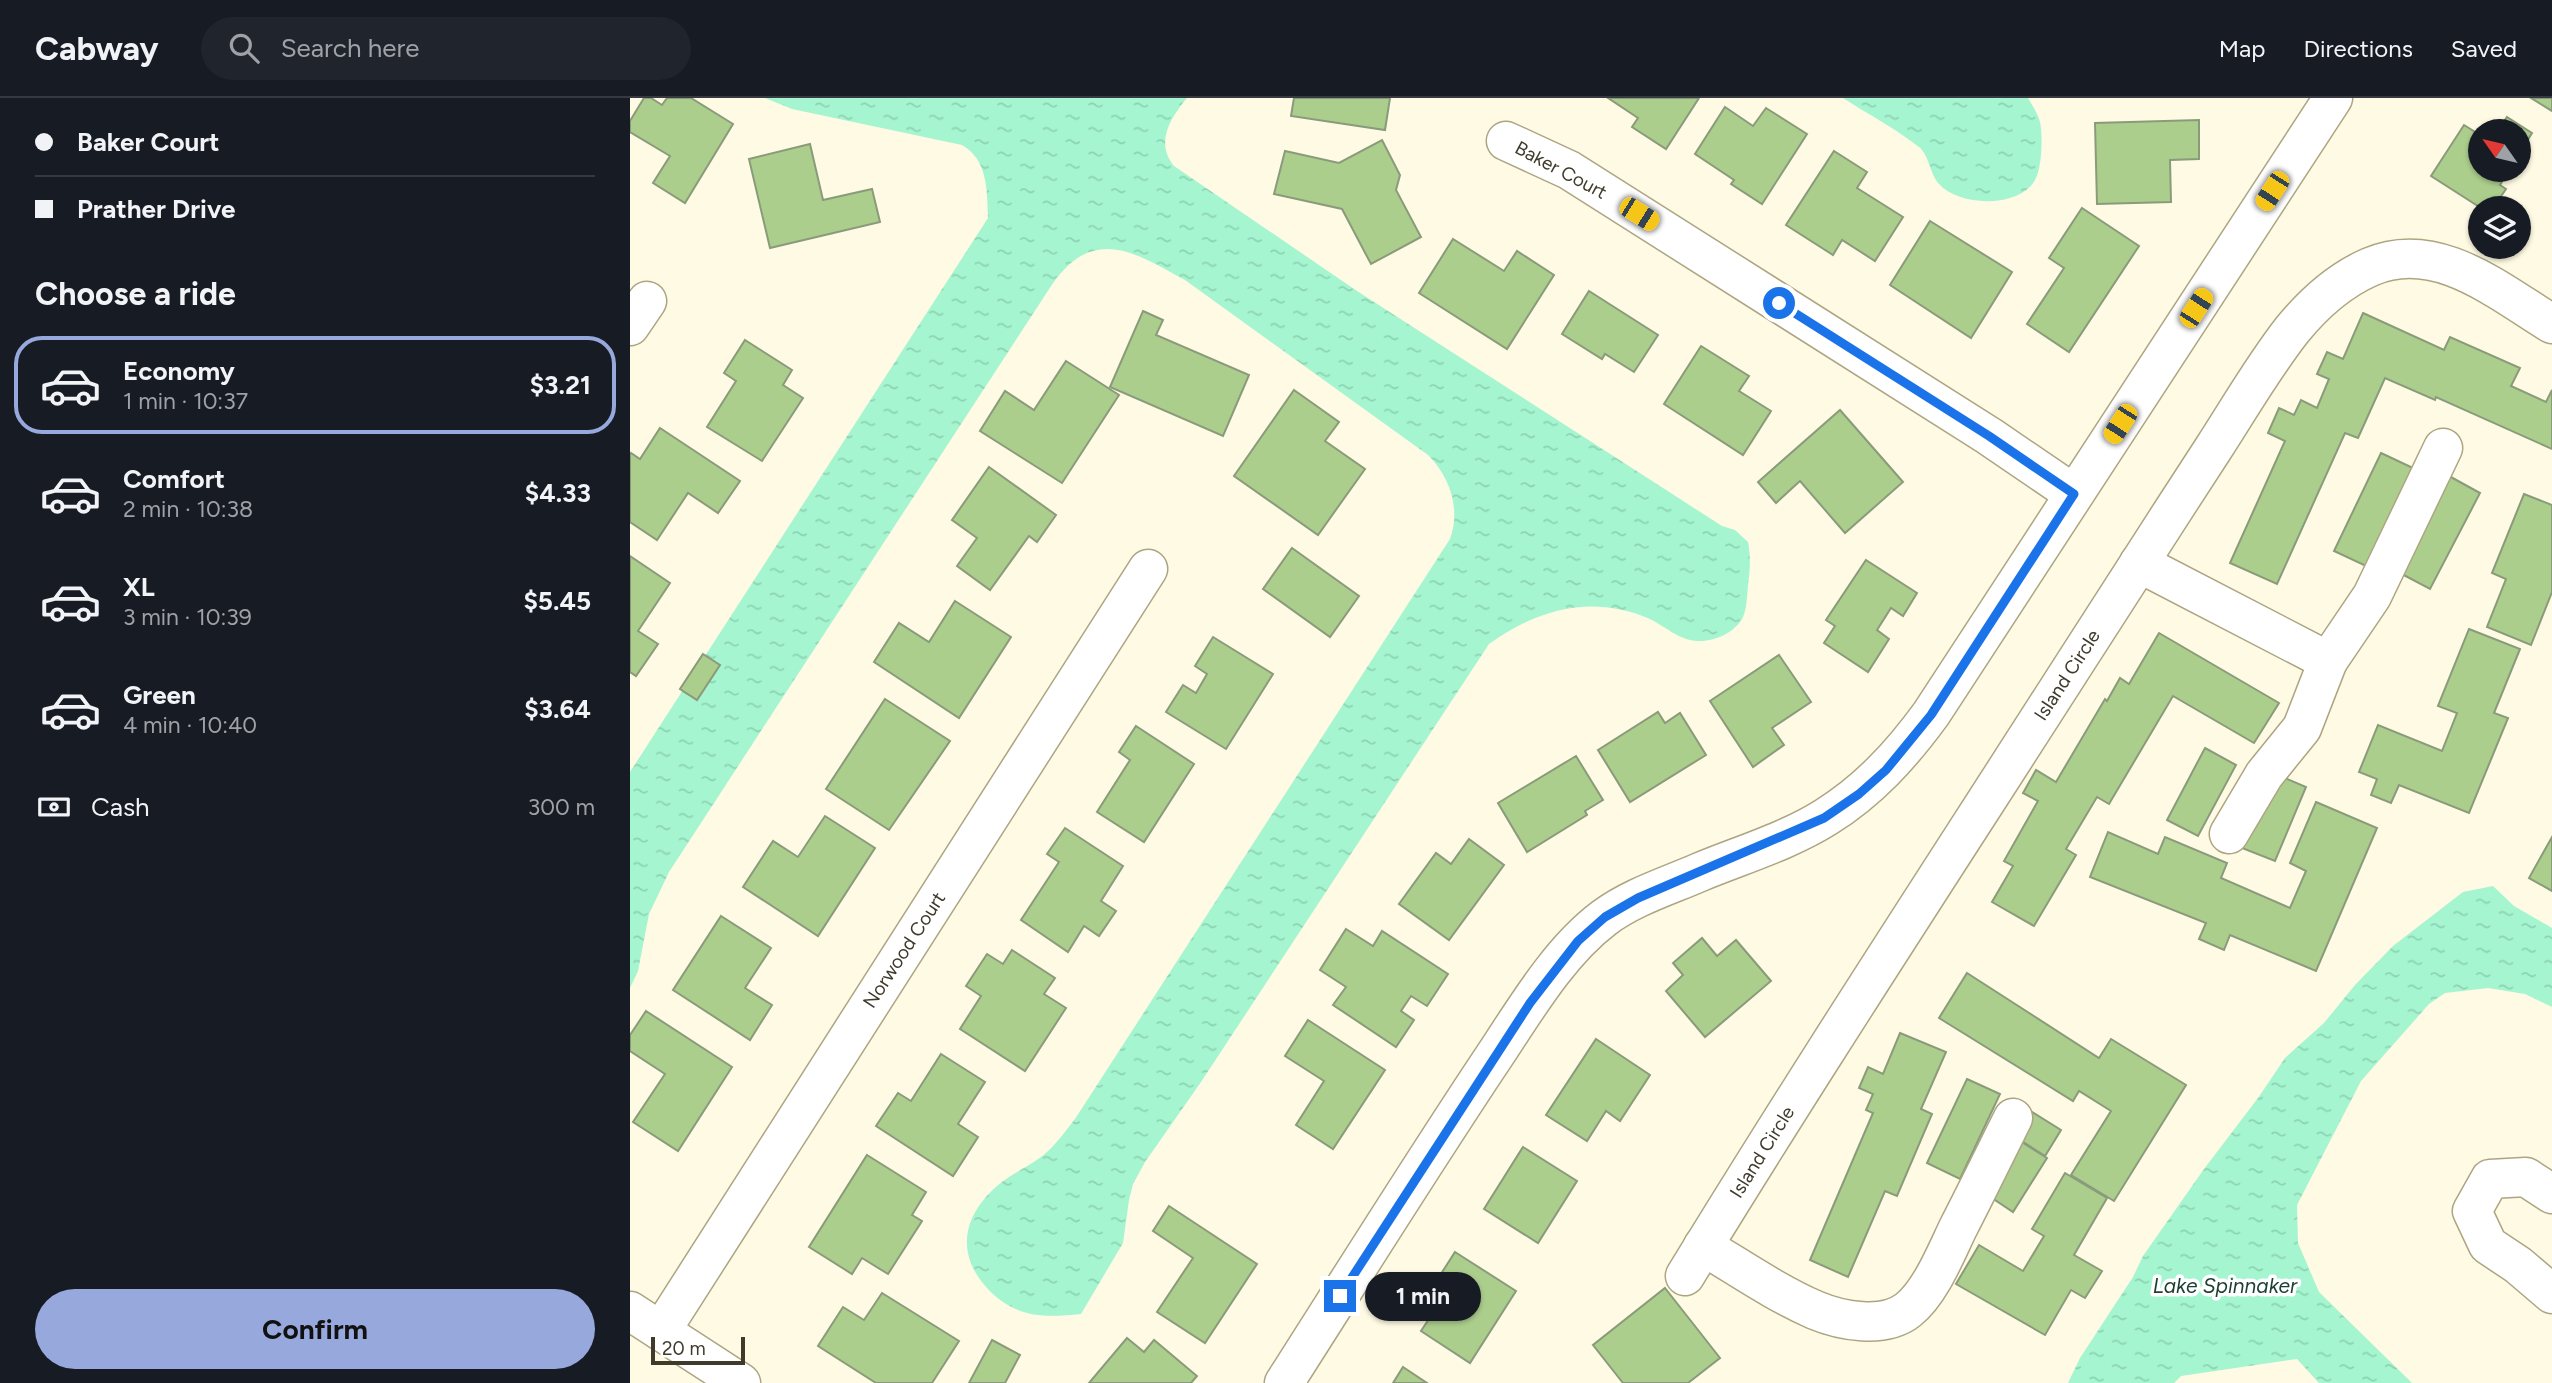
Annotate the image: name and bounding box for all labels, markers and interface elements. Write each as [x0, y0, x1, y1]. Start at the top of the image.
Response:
search box [201, 17, 691, 80]
text: Cabway [35, 29, 159, 68]
icon: search [225, 29, 263, 67]
text: Search here [281, 32, 420, 64]
text: Map [2219, 34, 2265, 63]
text: Directions [2303, 34, 2413, 63]
text: Saved [2451, 34, 2517, 63]
north arrow [2468, 119, 2530, 182]
map controls [2468, 119, 2531, 259]
text: Baker Court [77, 126, 220, 158]
street label: Baker Court [1511, 136, 1611, 204]
car [2252, 168, 2293, 214]
text: Prather Drive [77, 193, 235, 225]
car [1616, 194, 1663, 234]
button: layers [2468, 196, 2531, 259]
text: Choose a ride [35, 275, 236, 313]
car [2176, 285, 2217, 331]
route start [1763, 287, 1795, 319]
icon: car [39, 354, 102, 417]
text: Economy [123, 355, 235, 387]
text: $3.21 [530, 369, 591, 401]
text: 1 min · 10:37 [123, 387, 248, 415]
car [2100, 401, 2141, 447]
icon: car [39, 462, 102, 525]
text: Comfort [123, 463, 225, 495]
text: $4.33 [525, 477, 591, 509]
text: 2 min · 10:38 [123, 495, 253, 523]
icon: car [39, 570, 102, 633]
text: XL [123, 571, 155, 603]
text: $5.45 [523, 585, 591, 617]
text: 3 min · 10:39 [123, 603, 252, 631]
street label: Island Circle [2029, 625, 2105, 725]
icon: car [39, 678, 102, 741]
text: Green [123, 679, 196, 711]
text: $3.64 [524, 693, 591, 725]
text: 4 min · 10:40 [123, 711, 257, 739]
icon: cash [35, 788, 73, 826]
text: Cash [91, 791, 150, 823]
text: 300 m [528, 793, 595, 821]
street label: Norwood Court [858, 888, 950, 1012]
street label: Island Circle [1725, 1102, 1799, 1202]
callout: 1 min [1364, 1272, 1480, 1320]
water label: Lake Spinnaker [2153, 1273, 2298, 1298]
route end [1324, 1280, 1356, 1312]
text: 1 min [1396, 1282, 1450, 1310]
button: Confirm [35, 1289, 595, 1369]
scale bar [651, 1334, 746, 1366]
text: 20 m [662, 1337, 706, 1360]

